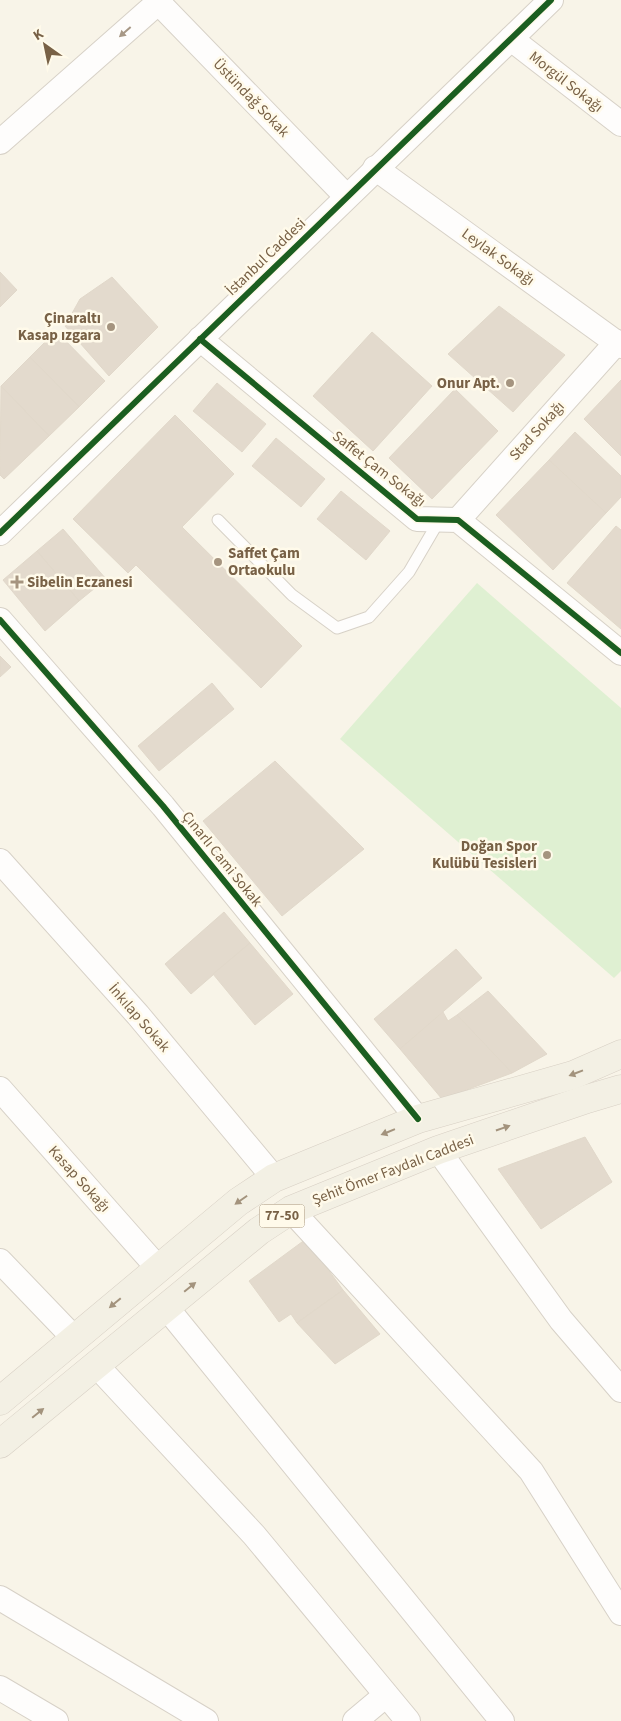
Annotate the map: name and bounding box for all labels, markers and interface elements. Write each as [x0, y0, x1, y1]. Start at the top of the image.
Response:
north arrow [20, 20, 70, 70]
text: K [29, 24, 48, 46]
one-way arrow [118, 27, 131, 38]
street label: Morgül Sokağı [525, 46, 607, 118]
street label: Üstündağ Sokak [208, 54, 294, 142]
street label: İstanbul Caddesi [221, 213, 311, 301]
street label: Leylak Sokağı [457, 223, 539, 291]
place label: Çinaraltı Kasap ızgara [18, 308, 101, 346]
marker: Çinaraltı Kasap ızgara [105, 321, 117, 333]
place label: Onur Apt. [437, 373, 500, 394]
marker: Onur Apt. [504, 377, 516, 389]
street label: Stad Sokağı [505, 397, 569, 465]
street label: Saffet Çam Sokağı [328, 426, 430, 512]
place label: Saffet Çam Ortaokulu [228, 543, 300, 581]
marker: Saffet Çam Ortaokulu [212, 556, 224, 568]
place label: Sibelin Eczanesi [27, 572, 133, 593]
marker: Sibelin Eczanesi [11, 576, 23, 588]
street label: Çınarlı Cami Sokak [177, 807, 267, 912]
place label: Doğan Spor Kulübü Tesisleri [432, 836, 537, 874]
marker: Doğan Spor Kulübü Tesisleri [541, 849, 553, 861]
street label: İnkılap Sokak [103, 979, 175, 1057]
one-way arrow [568, 1069, 583, 1077]
one-way arrow [496, 1124, 511, 1131]
one-way arrow [380, 1128, 395, 1136]
street label: Şehit Ömer Faydalı Caddesi [309, 1129, 477, 1211]
street label: Kasap Sokağı [43, 1141, 115, 1217]
one-way arrow [234, 1195, 248, 1205]
road number: 77-50 [260, 1204, 304, 1228]
one-way arrow [183, 1282, 196, 1293]
one-way arrow [109, 1297, 121, 1308]
one-way arrow [31, 1408, 44, 1419]

